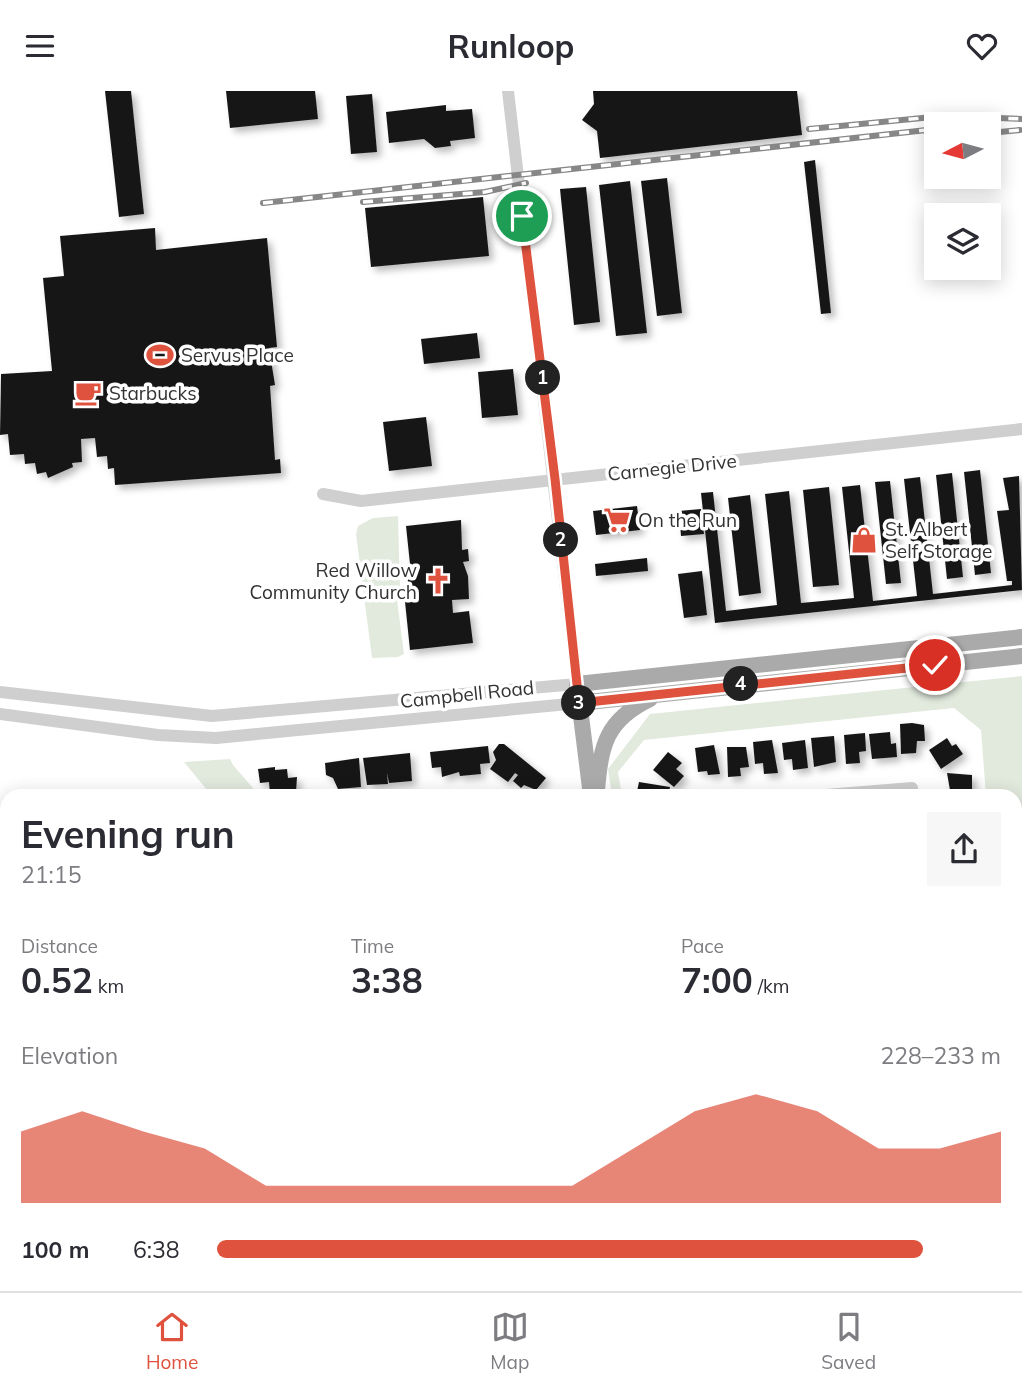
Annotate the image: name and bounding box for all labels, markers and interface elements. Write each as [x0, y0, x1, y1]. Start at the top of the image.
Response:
text: Runloop [448, 26, 574, 66]
icon: menu [21, 27, 59, 65]
icon: heart [963, 27, 1001, 65]
north arrow [924, 112, 1001, 189]
map controls [924, 112, 1001, 280]
pin [492, 186, 552, 246]
icon: arrive [503, 197, 541, 235]
button: layers [924, 203, 1001, 280]
sports icon: Servus Place [145, 340, 175, 370]
place label: Servus Place [181, 343, 294, 367]
pin: 1 [526, 361, 560, 395]
text: 1 [537, 365, 548, 389]
cafe icon: Starbucks [73, 378, 103, 408]
place label: Starbucks [109, 381, 197, 405]
street label: Carnegie Drive [606, 448, 738, 486]
supermarket icon: On the Run [602, 505, 632, 535]
place label: On the Run [638, 508, 737, 532]
place label: St. Albert Self Storage [885, 517, 992, 563]
pin: 2 [544, 523, 578, 557]
shop icon: St. Albert Self Storage [849, 525, 879, 555]
text: 2 [555, 527, 566, 551]
place label: Red Willow Community Church [250, 558, 417, 604]
church icon: Red Willow Community Church [423, 566, 453, 596]
pin [905, 635, 965, 695]
icon: check [916, 646, 954, 684]
pin: 4 [724, 667, 758, 701]
text: 4 [735, 671, 746, 695]
street label: Campbell Road [399, 675, 535, 713]
pin: 3 [562, 685, 596, 721]
text: 3 [573, 690, 584, 714]
text: Evening run [21, 810, 235, 858]
button: share [927, 812, 1001, 886]
text: 21:15 [21, 860, 81, 889]
text: Distance [21, 934, 98, 958]
text: Time [351, 934, 394, 958]
text: Pace [681, 934, 724, 958]
text: 0.52 [21, 958, 93, 1002]
text: 3:38 [351, 958, 423, 1002]
text: 7:00 [681, 958, 753, 1002]
text: km [93, 974, 124, 998]
text: /km [753, 974, 790, 998]
text: Elevation [21, 1041, 118, 1070]
text: 228–233 m [880, 1041, 1001, 1070]
text: 100 m [21, 1235, 89, 1264]
text: 6:38 [133, 1235, 180, 1264]
tab: Home [146, 1308, 198, 1374]
tab: Map [490, 1308, 529, 1374]
tab: Saved [821, 1308, 876, 1374]

